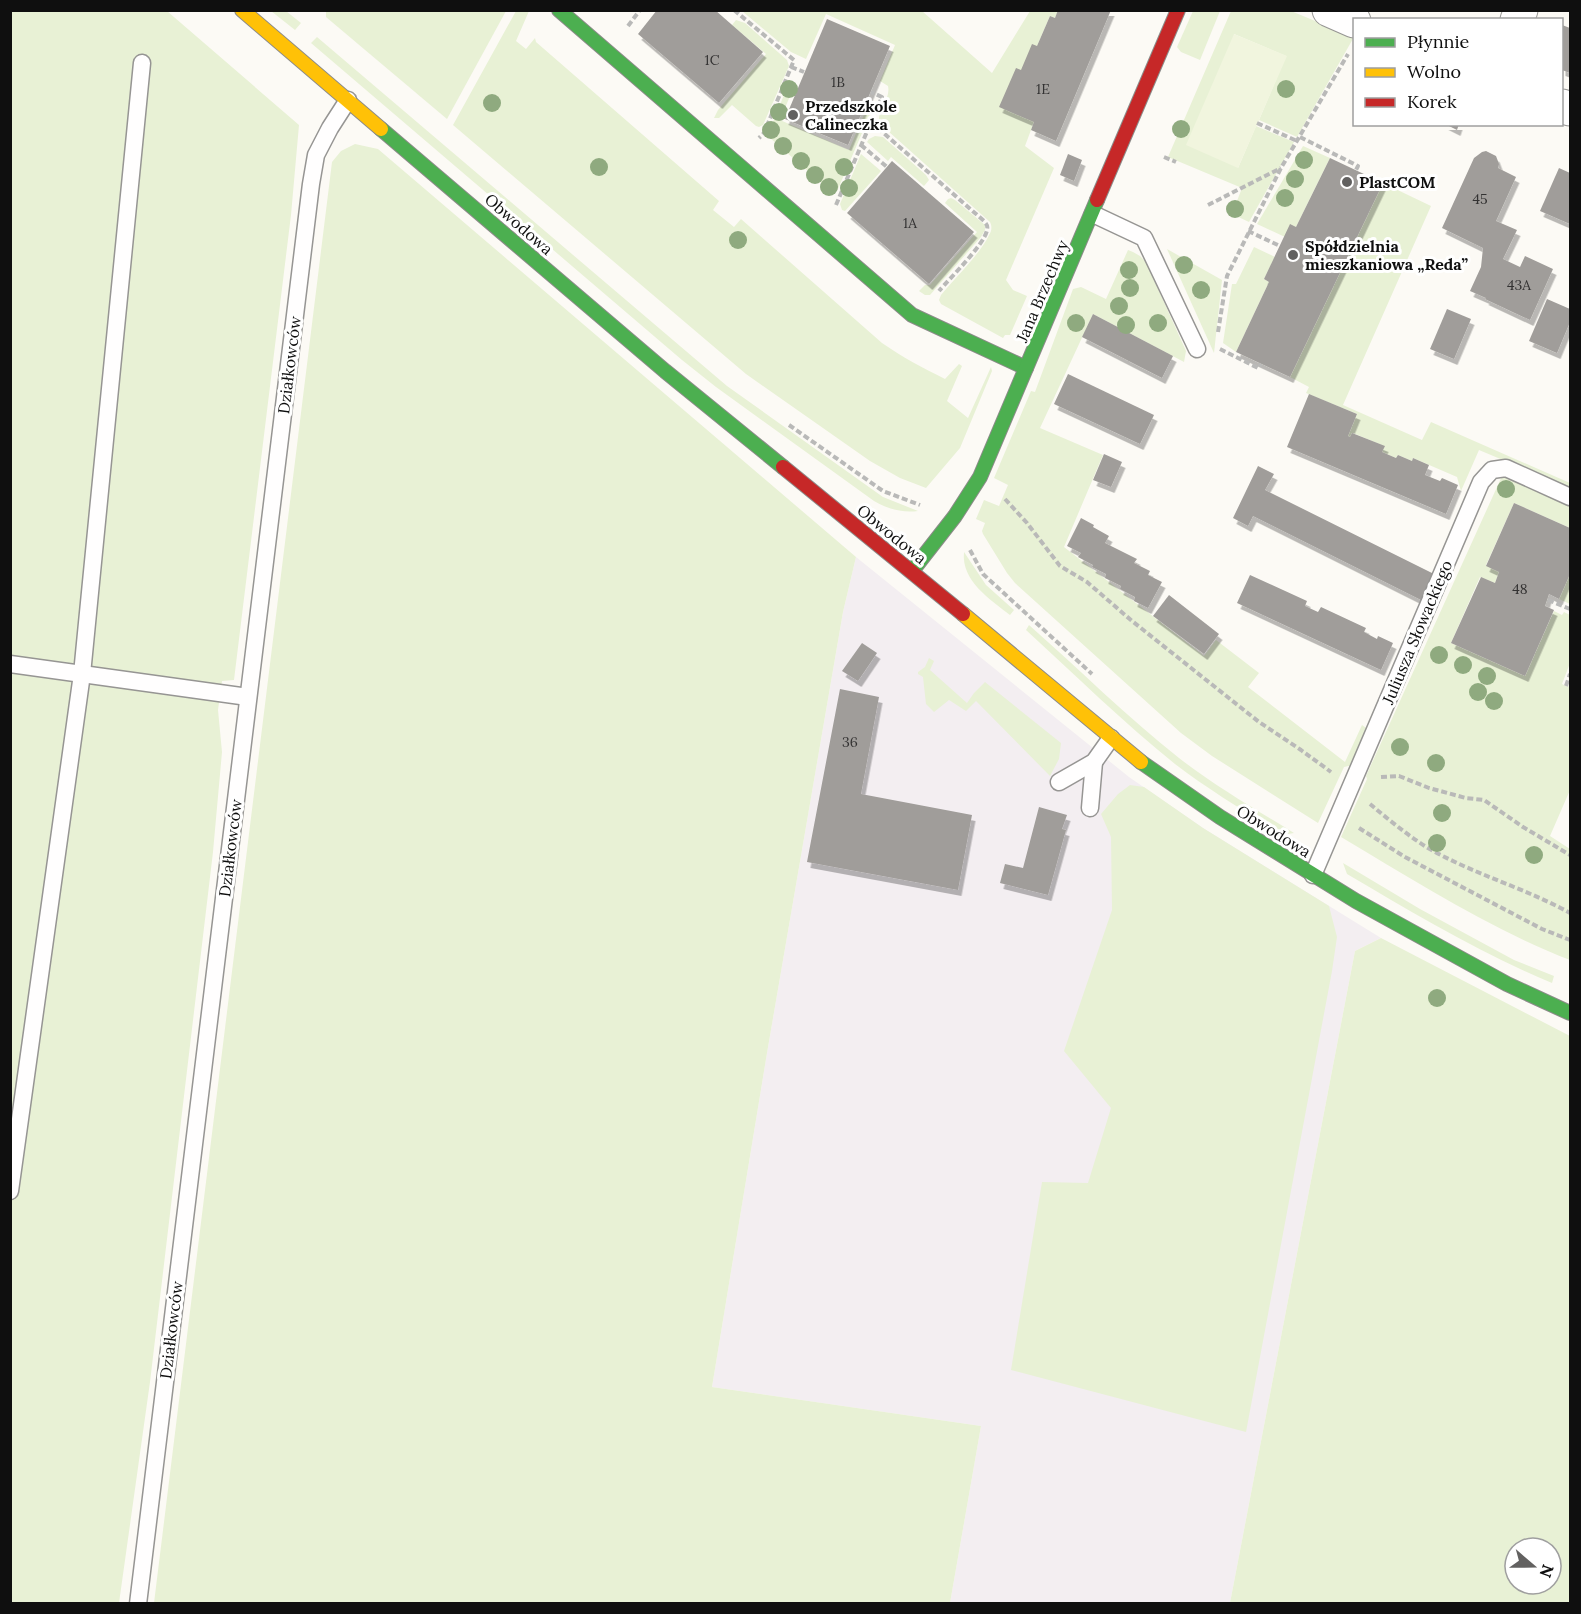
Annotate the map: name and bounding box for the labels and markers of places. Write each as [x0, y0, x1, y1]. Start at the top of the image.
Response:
place label: Przedszkole Calineczka [805, 96, 897, 134]
marker: Przedszkole Calineczka [786, 108, 800, 122]
place label: PlastCOM [1359, 172, 1435, 192]
marker: PlastCOM [1340, 175, 1354, 189]
place label: Spółdzielnia mieszkaniowa „Reda” [1305, 236, 1468, 274]
marker: Spółdzielnia mieszkaniowa „Reda” [1286, 248, 1300, 262]

